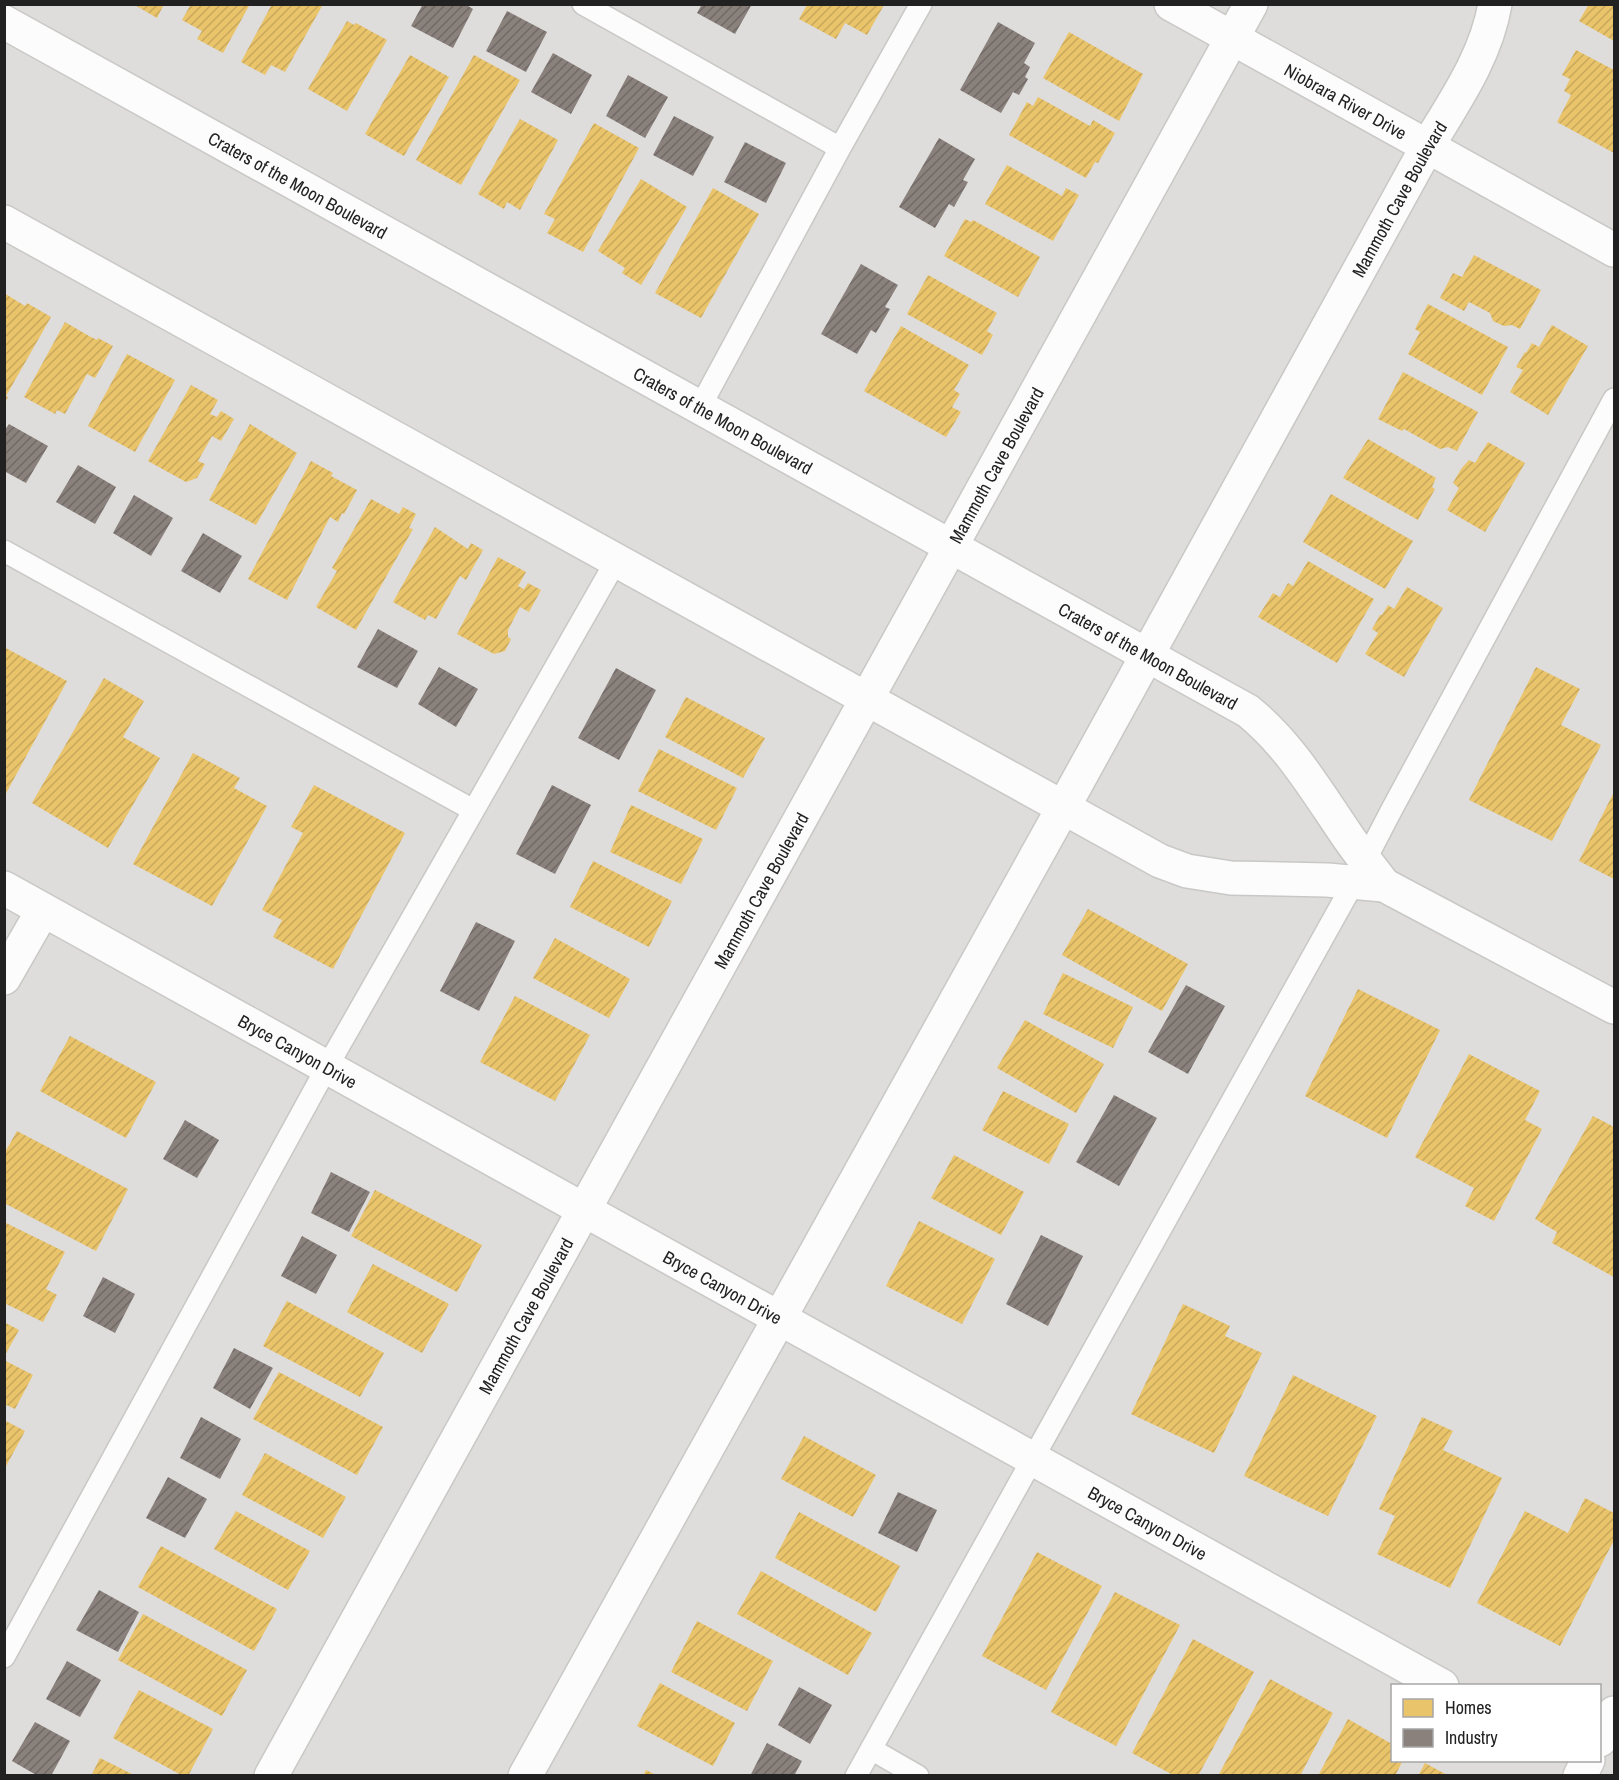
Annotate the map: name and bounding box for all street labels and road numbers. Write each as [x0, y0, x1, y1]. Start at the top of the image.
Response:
street label: Niobrara River Drive [1280, 57, 1411, 145]
street label: Mammoth Cave Boulevard [1345, 116, 1452, 281]
street label: Craters of the Moon Boulevard [204, 125, 392, 244]
street label: Craters of the Moon Boulevard [629, 361, 817, 480]
street label: Mammoth Cave Boulevard [943, 383, 1049, 548]
street label: Craters of the Moon Boulevard [1054, 596, 1242, 715]
street label: Mammoth Cave Boulevard [708, 808, 814, 973]
street label: Bryce Canyon Drive [234, 1008, 362, 1094]
street label: Mammoth Cave Boulevard [472, 1233, 579, 1398]
street label: Bryce Canyon Drive [659, 1244, 787, 1330]
street label: Bryce Canyon Drive [1084, 1480, 1212, 1566]

